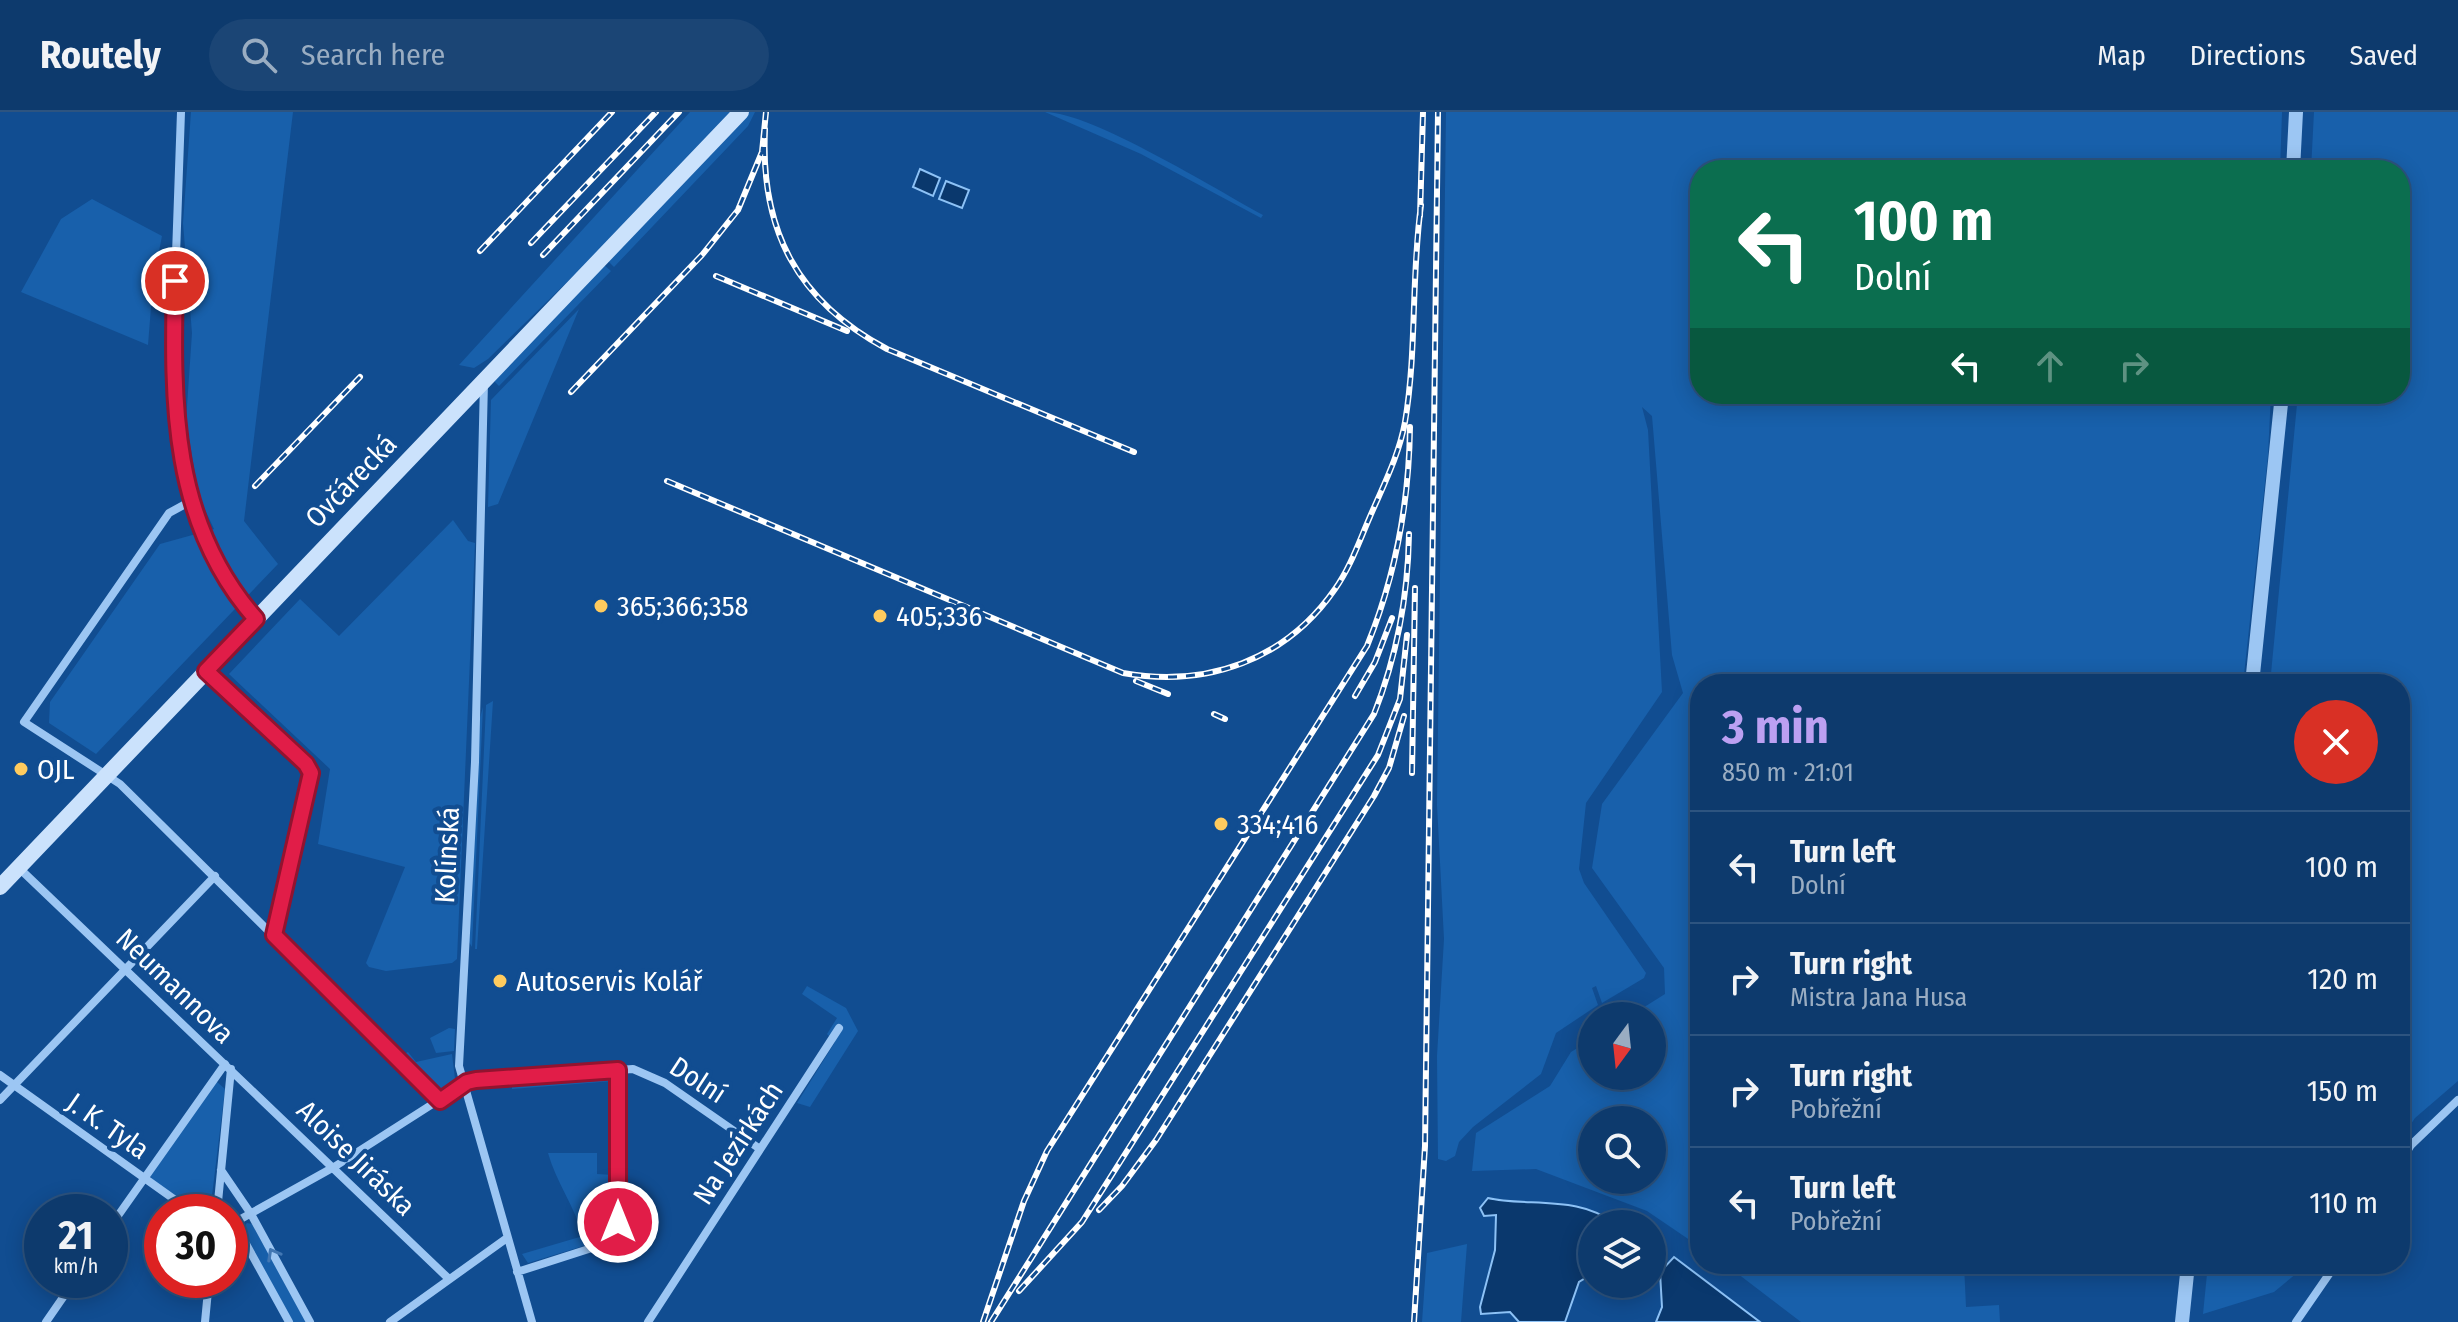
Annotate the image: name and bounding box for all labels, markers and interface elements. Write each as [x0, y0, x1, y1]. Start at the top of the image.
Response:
search box [209, 19, 769, 91]
text: Routely [40, 32, 161, 78]
icon: search [237, 33, 281, 77]
text: Search here [301, 37, 445, 73]
text: Map [2097, 39, 2146, 72]
text: Directions [2190, 39, 2306, 72]
text: Saved [2350, 39, 2418, 72]
text: 100 m [1854, 188, 1993, 255]
icon: left [1722, 192, 1826, 296]
pin [141, 247, 209, 315]
text: Dolní [1854, 256, 1931, 300]
icon: arrive [153, 259, 197, 303]
icon: left [1944, 344, 1988, 388]
icon: ahead [2028, 344, 2072, 388]
icon: right [2112, 344, 2156, 388]
street label: Ovčárecká [299, 428, 403, 534]
place label: 365;366;358 [617, 590, 749, 623]
marker: 365;366;358 [592, 597, 610, 615]
place label: 405;336 [896, 600, 982, 633]
marker: 405;336 [871, 607, 889, 625]
text: 3 min [1722, 698, 1829, 756]
button: close [2294, 700, 2378, 784]
place label: OJL [37, 753, 75, 786]
text: 850 m · 21:01 [1722, 757, 1854, 788]
marker: OJL [12, 760, 30, 778]
street label: Kolínská [428, 806, 466, 904]
place label: 334;416 [1237, 808, 1318, 841]
marker: 334;416 [1212, 815, 1230, 833]
text: Turn left [1790, 834, 1896, 870]
icon: left [1722, 845, 1766, 889]
text: 100 m [2305, 849, 2378, 885]
text: Dolní [1790, 870, 1846, 901]
street label: Neumannova [109, 922, 241, 1050]
text: Turn right [1790, 946, 1912, 982]
icon: right [1722, 957, 1766, 1001]
text: 120 m [2307, 961, 2378, 997]
place label: Autoservis Kolář [516, 965, 704, 998]
marker: Autoservis Kolář [491, 972, 509, 990]
text: Mistra Jana Husa [1790, 982, 1967, 1013]
north arrow [1578, 1002, 1666, 1090]
map controls [1578, 1002, 1666, 1298]
street label: Dolní [664, 1050, 732, 1110]
text: Turn right [1790, 1058, 1912, 1094]
icon: right [1722, 1069, 1766, 1113]
text: 150 m [2307, 1073, 2378, 1109]
street label: Na Jezírkách [686, 1075, 790, 1211]
street label: J. K. Tyla [61, 1086, 155, 1166]
street label: Aloise Jiráska [290, 1093, 422, 1223]
text: Pobřežní [1790, 1094, 1882, 1125]
button: search [1578, 1106, 1666, 1194]
text: Turn left [1790, 1170, 1896, 1206]
position arrow [576, 1180, 660, 1264]
icon: left [1722, 1181, 1766, 1225]
text: 110 m [2309, 1185, 2378, 1221]
speed limit sign: 30 [144, 1194, 248, 1298]
text: Pobřežní [1790, 1206, 1882, 1237]
button: layers [1578, 1210, 1666, 1298]
text: 21 [59, 1212, 93, 1260]
one-way arrow [267, 1248, 283, 1262]
text: km/h [54, 1254, 98, 1278]

